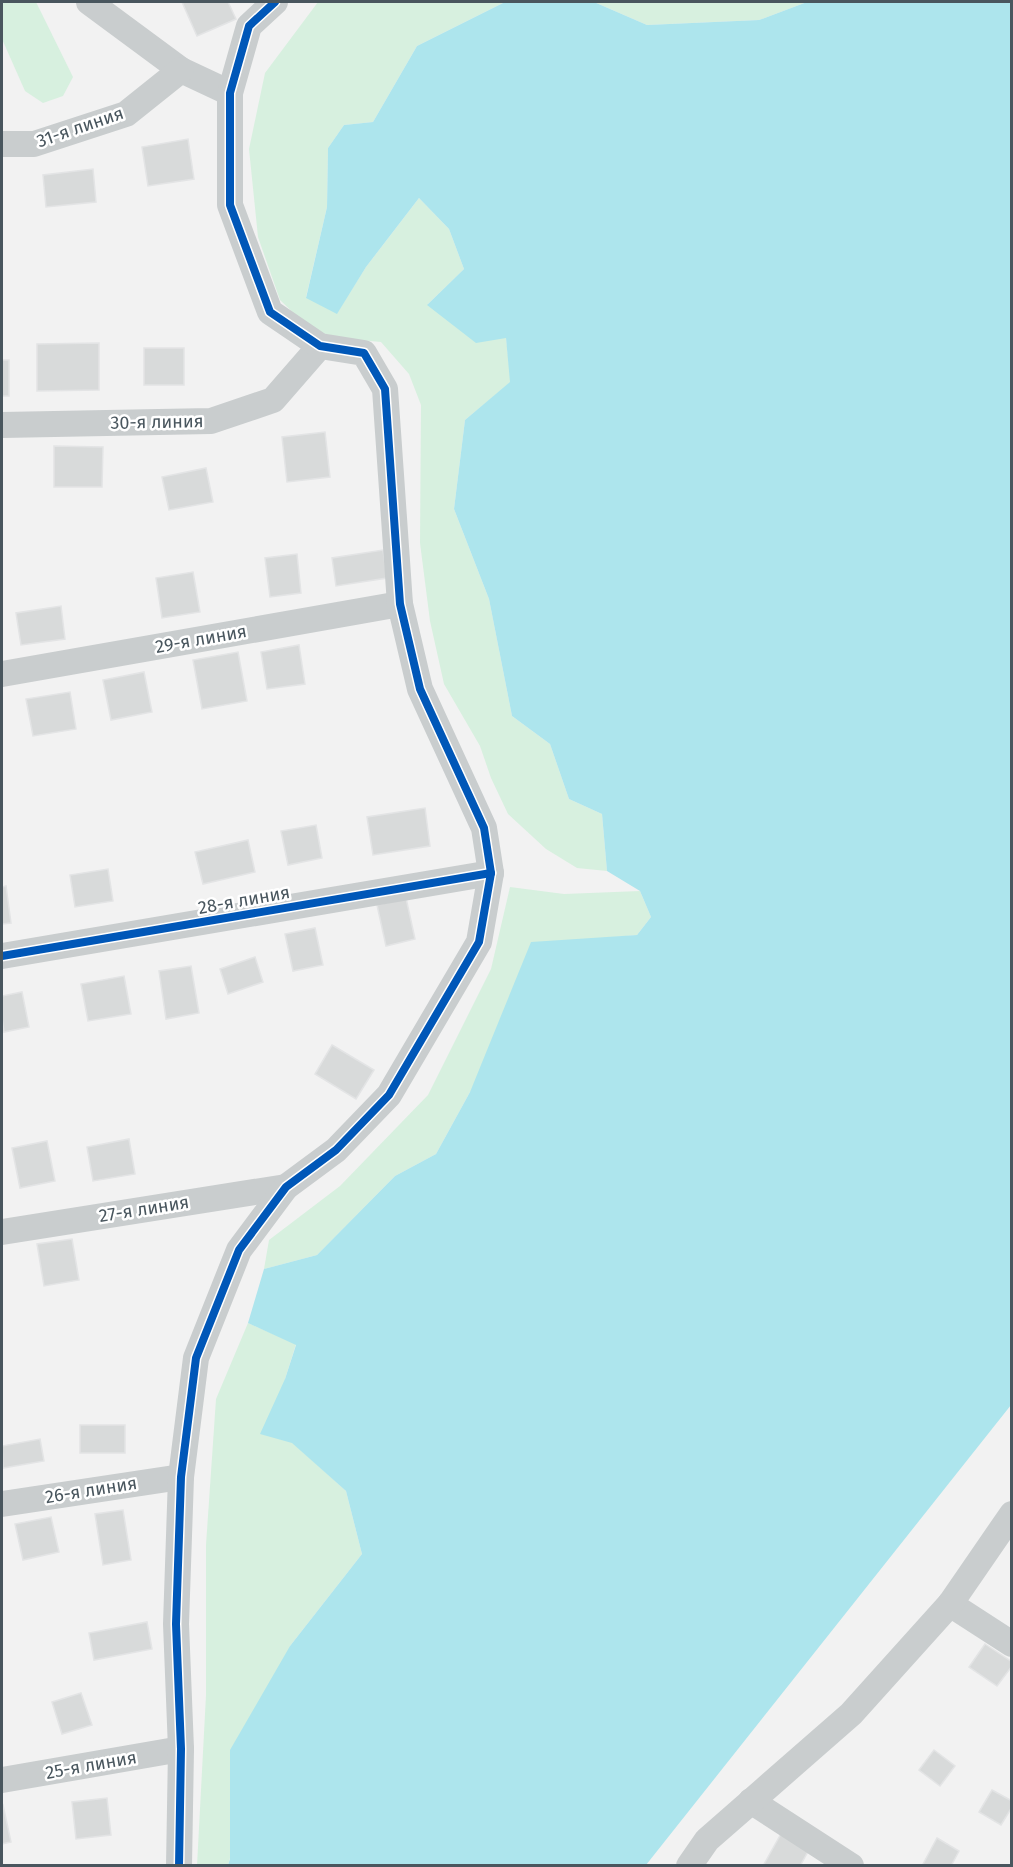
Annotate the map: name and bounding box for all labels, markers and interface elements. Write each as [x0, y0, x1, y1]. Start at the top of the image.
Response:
street label: 31-я линия [34, 102, 126, 152]
street label: 30-я линия [110, 410, 204, 434]
street label: 29-я линия [154, 620, 248, 658]
street label: 28-я линия [196, 881, 292, 919]
street label: 27-я линия [97, 1191, 191, 1227]
street label: 26-я линия [43, 1472, 139, 1508]
street label: 25-я линия [44, 1746, 138, 1784]

